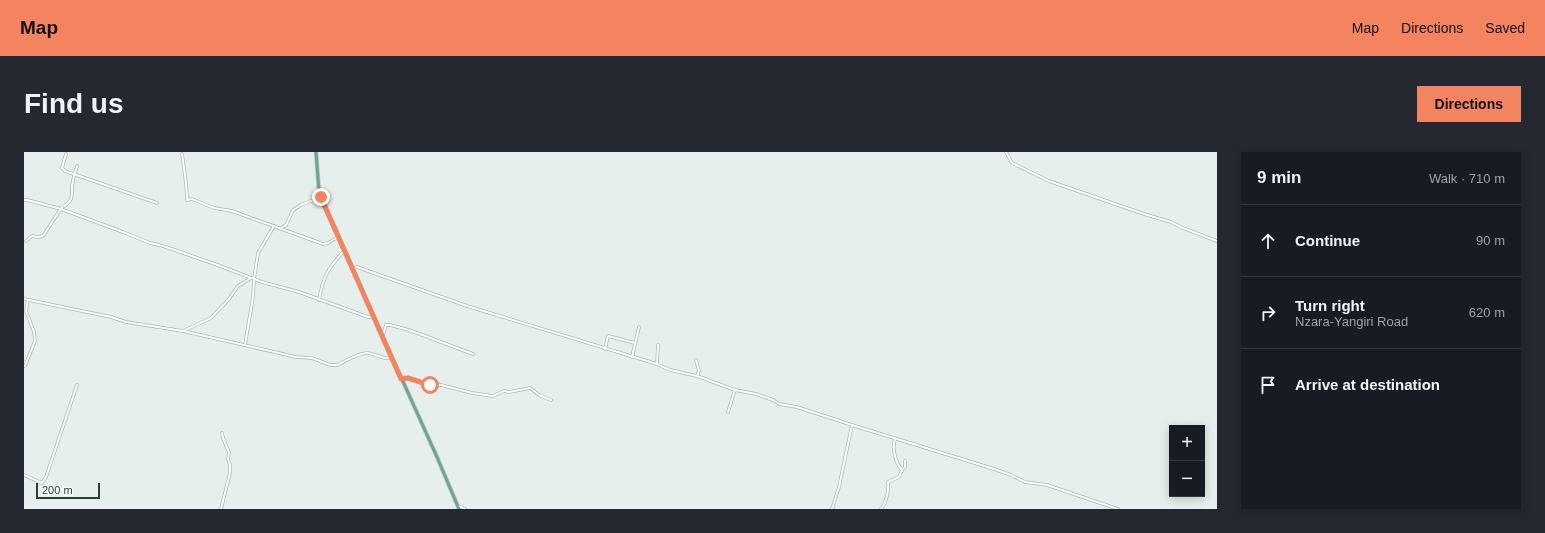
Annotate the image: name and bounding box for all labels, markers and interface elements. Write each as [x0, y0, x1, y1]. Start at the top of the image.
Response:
text: Map [20, 17, 58, 38]
text: Map [1352, 20, 1379, 36]
text: Directions [1401, 20, 1463, 36]
text: Saved [1485, 20, 1525, 36]
button: Directions [1417, 86, 1521, 122]
text: Find us [24, 88, 124, 119]
text: 9 min [1257, 168, 1301, 187]
text: Walk · 710 m [1429, 171, 1505, 186]
route end [312, 188, 330, 206]
icon: ahead [1257, 230, 1279, 252]
text: Continue [1295, 232, 1360, 249]
text: 90 m [1476, 233, 1505, 248]
text: Turn right [1295, 297, 1365, 314]
icon: right [1257, 302, 1279, 324]
text: 620 m [1469, 305, 1505, 320]
text: Nzara-Yangiri Road [1295, 314, 1408, 329]
icon: arrive [1257, 374, 1279, 396]
route start [421, 376, 439, 394]
text: Arrive at destination [1295, 376, 1440, 393]
map controls [1169, 425, 1205, 497]
button: + [1169, 425, 1205, 461]
button: − [1169, 461, 1205, 497]
scale bar [36, 481, 100, 500]
text: 200 m [42, 484, 73, 496]

